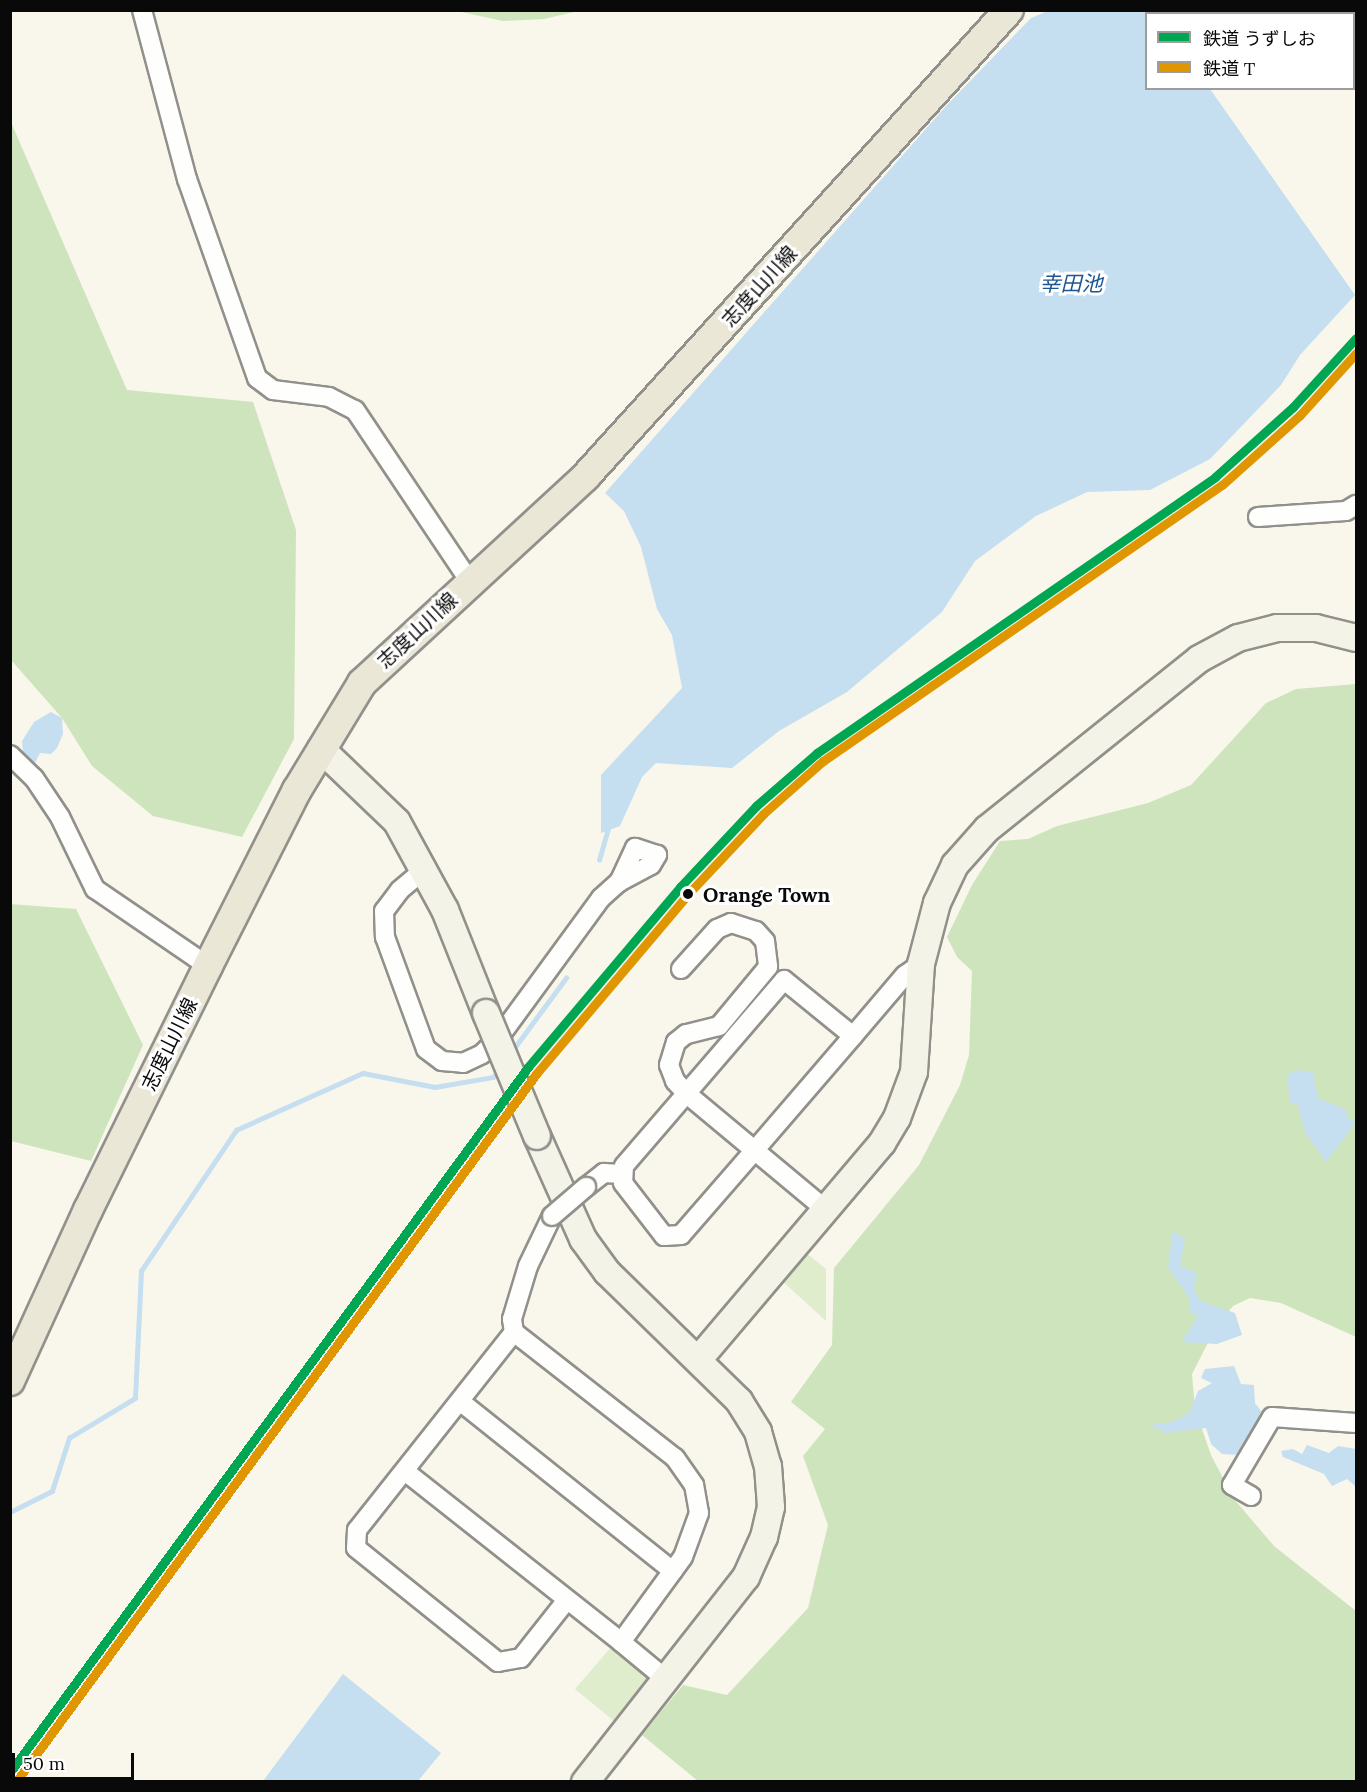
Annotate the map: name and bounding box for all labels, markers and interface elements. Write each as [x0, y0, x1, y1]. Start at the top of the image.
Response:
legend [1145, 12, 1355, 90]
text: 鉄道 うずしお [1203, 27, 1316, 50]
text: 鉄道 T [1203, 57, 1255, 80]
street label: 志度山川線 [717, 241, 801, 331]
water label: 幸田池 [1040, 271, 1102, 297]
street label: 志度山川線 [372, 587, 462, 673]
place label: Orange Town [703, 882, 830, 906]
marker: Orange Town [678, 884, 698, 904]
street label: 志度山川線 [136, 994, 202, 1094]
scale bar [15, 1741, 136, 1779]
text: 50 m [23, 1752, 65, 1775]

